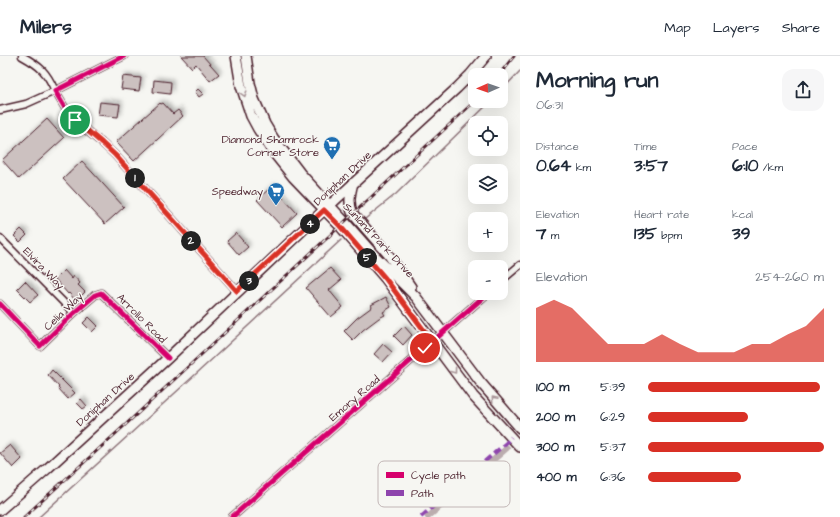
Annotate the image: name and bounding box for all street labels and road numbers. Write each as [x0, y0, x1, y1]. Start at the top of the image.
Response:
street label: Doniphan Drive [310, 148, 375, 209]
street label: Sunland Park Drive [340, 200, 417, 281]
street label: Elvira Way [19, 244, 68, 294]
street label: Celia Way [40, 289, 87, 335]
street label: Arrollo Road [113, 290, 170, 347]
street label: Doniphan Drive [73, 369, 138, 430]
street label: Emory Road [326, 372, 384, 425]

